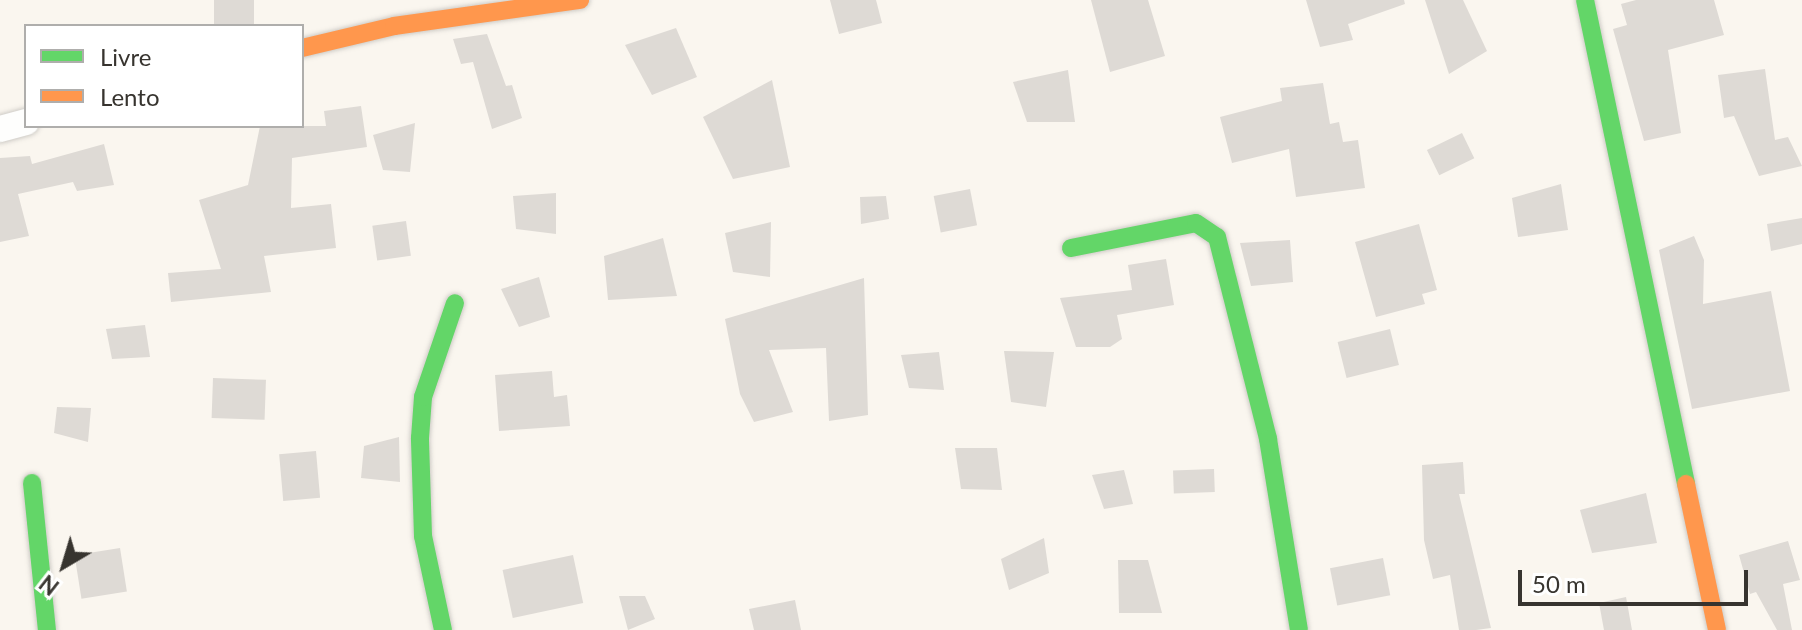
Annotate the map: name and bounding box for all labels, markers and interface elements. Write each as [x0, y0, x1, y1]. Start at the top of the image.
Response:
legend [24, 24, 304, 128]
text: Livre [100, 42, 151, 71]
text: Lento [100, 82, 160, 111]
north arrow [24, 526, 104, 606]
scale bar [1522, 554, 1752, 604]
text: N [34, 569, 64, 601]
text: 50 m [1532, 569, 1586, 598]

